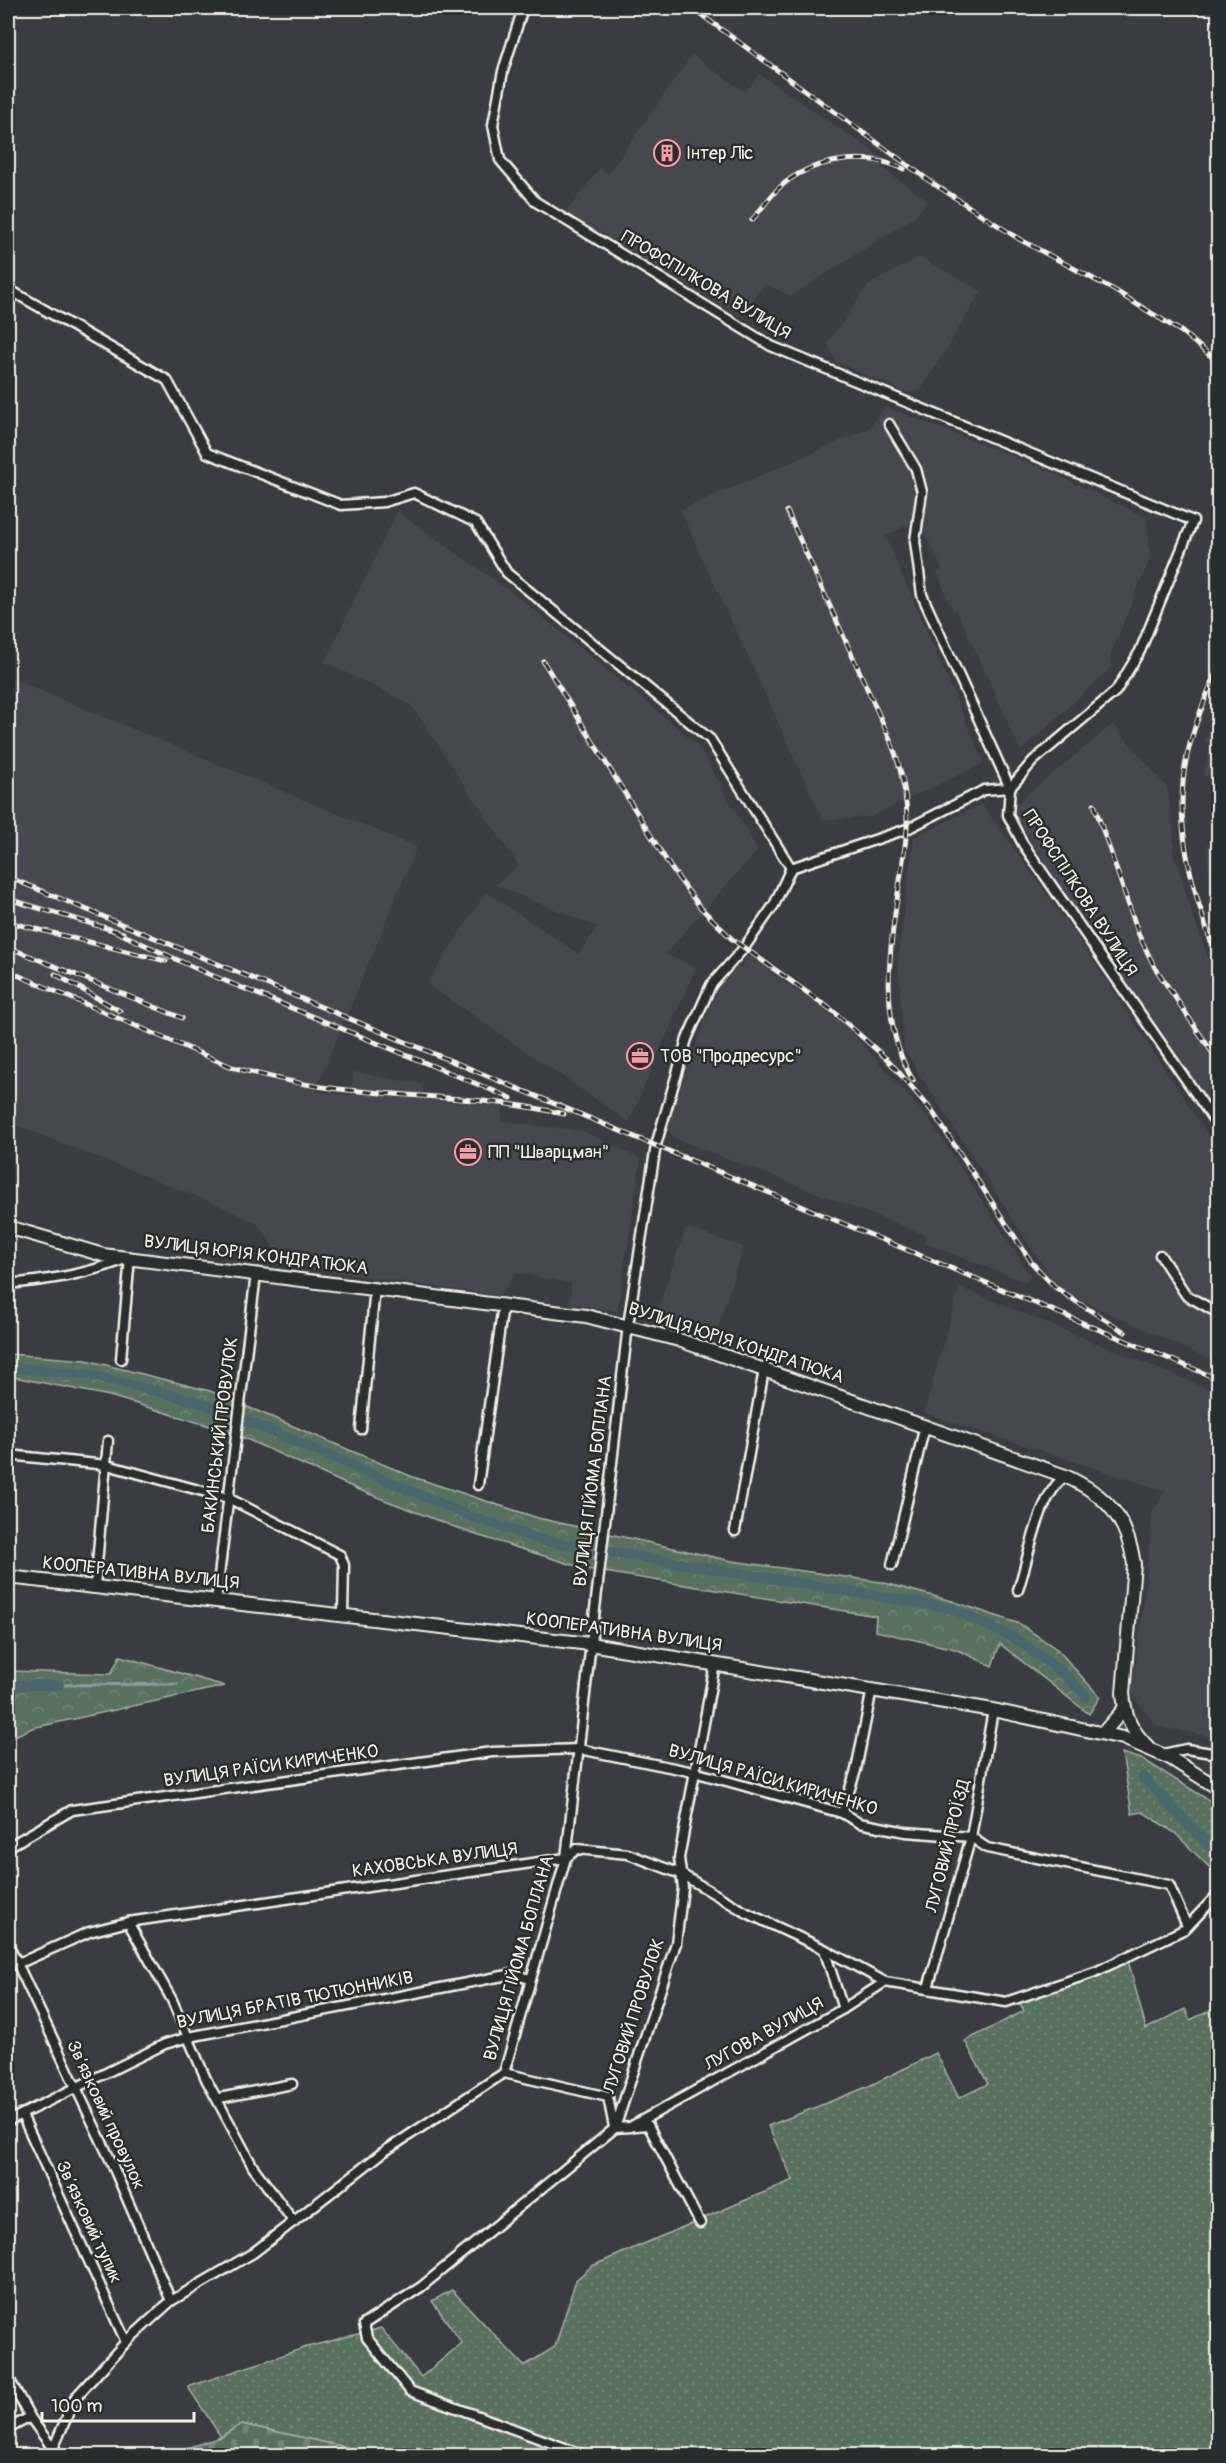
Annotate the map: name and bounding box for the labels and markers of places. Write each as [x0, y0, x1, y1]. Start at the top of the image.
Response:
building icon: Інтер Ліс [652, 138, 682, 168]
place label: Інтер Ліс [686, 142, 754, 165]
office icon: ТОВ "Продресурс" [625, 1041, 655, 1071]
place label: ТОВ "Продресурс" [660, 1045, 802, 1068]
office icon: ПП "Шварцман" [453, 1137, 483, 1167]
place label: ПП "Шварцман" [488, 1141, 609, 1164]

